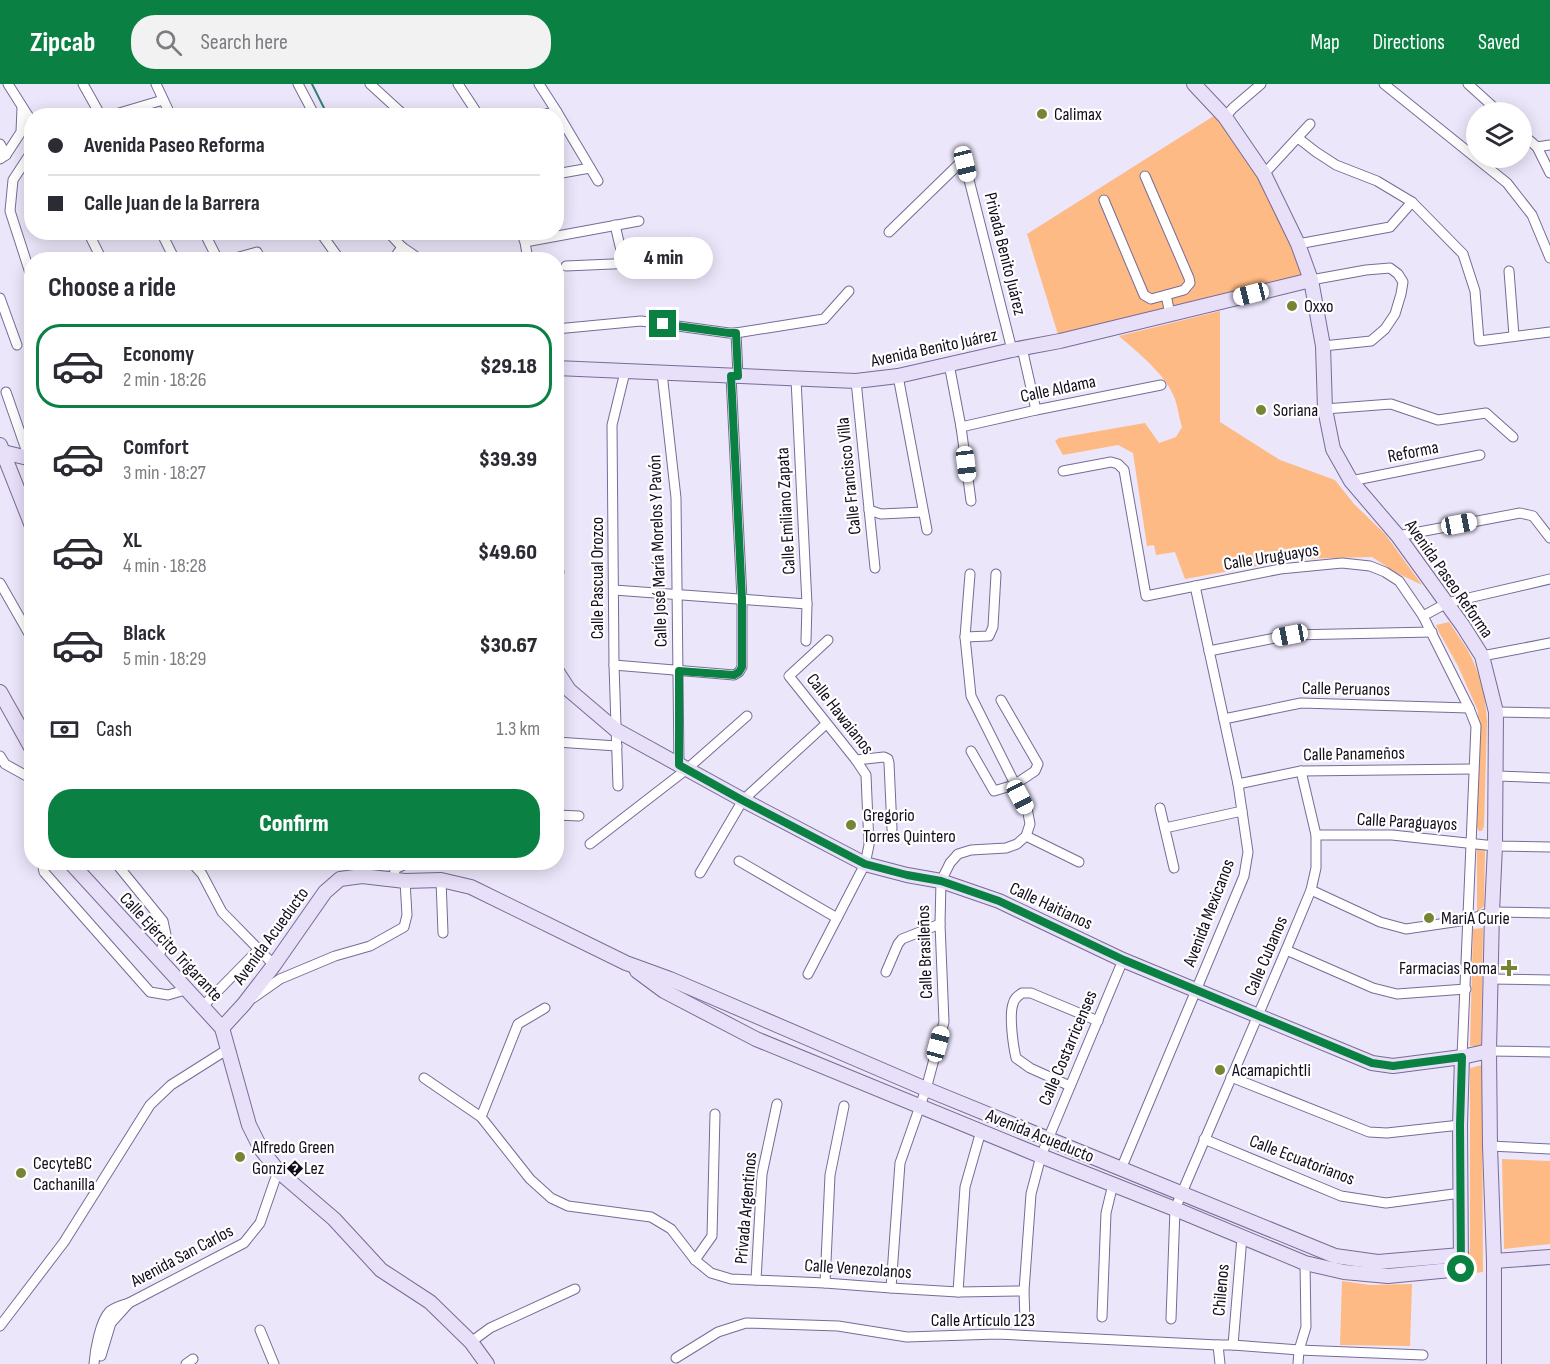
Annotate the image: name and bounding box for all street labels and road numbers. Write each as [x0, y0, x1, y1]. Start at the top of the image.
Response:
street label: Privada Benito Juárez [980, 190, 1031, 318]
street label: Avenida Benito Juárez [868, 324, 1000, 372]
street label: Calle Aldama [1018, 371, 1098, 407]
street label: Calle Francisco Villa [832, 416, 866, 536]
street label: Reforma [1386, 437, 1440, 467]
street label: Calle Emiliano Zapata [772, 447, 800, 575]
street label: Calle José María Morelos Y Pavón [644, 454, 672, 648]
street label: Avenida Paseo Reforma [1400, 515, 1498, 642]
street label: Calle Pascual Orozco [587, 517, 608, 639]
street label: Calle Uruguayos [1222, 539, 1320, 575]
street label: Calle Hawaianos [802, 669, 878, 759]
street label: Calle Peruanos [1302, 678, 1390, 700]
street label: Calle Panameños [1303, 743, 1405, 765]
street label: Calle Paraguayos [1356, 809, 1458, 835]
street label: Avenida Mexicanos [1179, 856, 1239, 971]
street label: Calle Haitianos [1006, 878, 1096, 934]
street label: Avenida Acueducto [228, 883, 313, 989]
street label: Calle Ejército Trigarante [115, 888, 227, 1006]
street label: Calle Brasileños [913, 905, 937, 999]
street label: Calle Cubanos [1240, 913, 1292, 999]
street label: Calle Costarricenses [1034, 987, 1102, 1109]
street label: Avenida Acueducto [982, 1104, 1097, 1167]
street label: Calle Ecuatorianos [1246, 1130, 1358, 1190]
street label: Privada Argentinos [731, 1151, 761, 1265]
street label: Avenida San Carlos [126, 1220, 237, 1292]
street label: Calle Venezolanos [804, 1255, 912, 1283]
street label: Chilenos [1208, 1263, 1234, 1317]
street label: Calle Artículo 123 [931, 1310, 1035, 1331]

